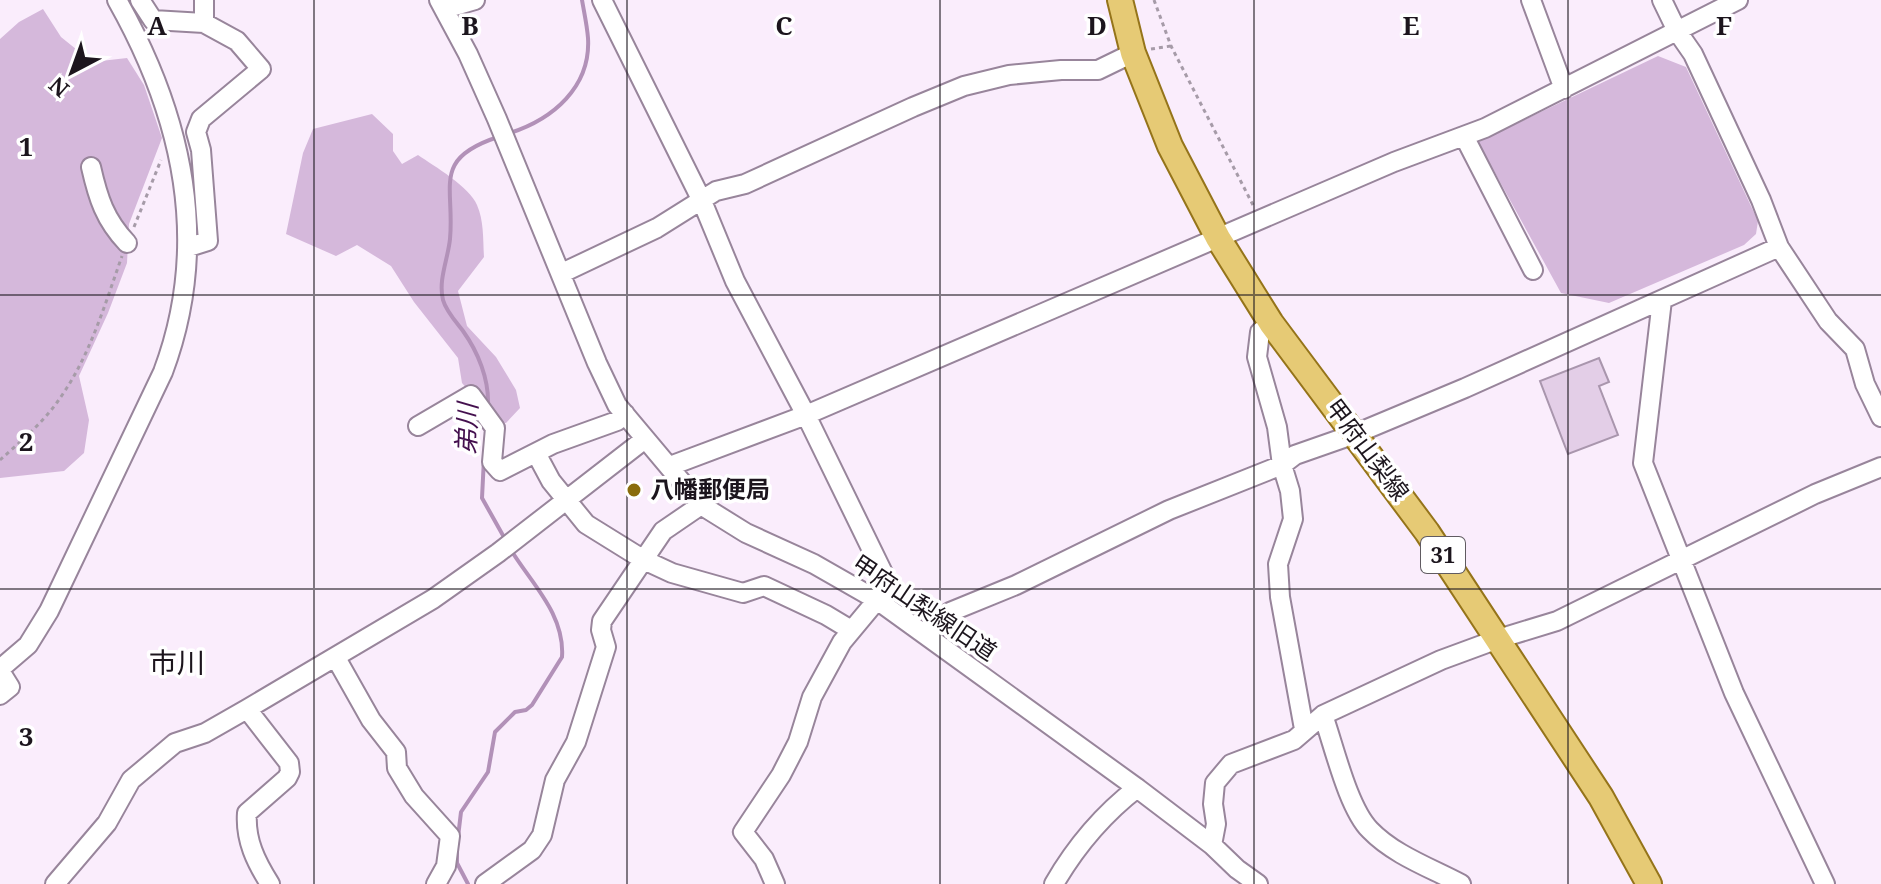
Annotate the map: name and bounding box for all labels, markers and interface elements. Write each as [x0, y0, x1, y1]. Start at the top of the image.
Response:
text: A [147, 7, 167, 43]
text: B [461, 7, 479, 43]
text: C [775, 7, 793, 43]
text: D [1087, 7, 1107, 43]
text: E [1403, 7, 1420, 43]
text: F [1716, 7, 1732, 43]
north arrow [32, 32, 112, 112]
text: N [42, 71, 75, 105]
text: 1 [19, 128, 33, 164]
street label: 甲府山梨線 [1319, 391, 1417, 507]
water label: 弟川 [447, 399, 485, 456]
text: 2 [19, 423, 33, 459]
place label: 八幡郵便局 [650, 472, 770, 505]
marker: 八幡郵便局 [625, 481, 643, 499]
road number: 31 [1421, 537, 1465, 573]
street label: 甲府山梨線旧道 [846, 546, 1004, 667]
district label: 市川 [149, 643, 205, 681]
text: 3 [19, 718, 33, 754]

